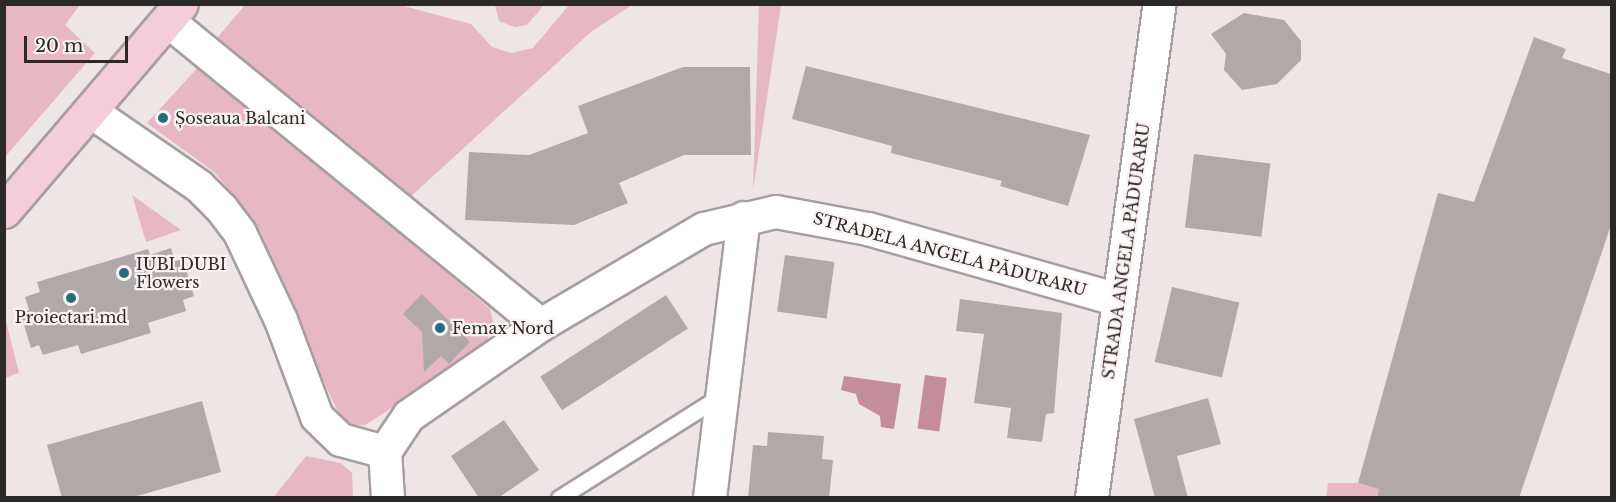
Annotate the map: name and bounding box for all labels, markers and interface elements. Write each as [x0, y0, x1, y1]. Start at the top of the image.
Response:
scale bar [27, 24, 130, 62]
text: 20 m [35, 35, 83, 57]
place label: Șoseaua Balcani [175, 108, 306, 128]
marker: Șoseaua Balcani [156, 111, 170, 125]
street label: STRADA ANGELA PĂDURARU [1098, 121, 1154, 381]
street label: STRADELA ANGELA PĂDURARU [810, 208, 1090, 300]
place label: IUBI DUBI Flowers [136, 254, 226, 292]
marker: IUBI DUBI Flowers [117, 266, 131, 280]
marker: Proiectari.md [64, 291, 78, 305]
place label: Proiectari.md [15, 307, 127, 327]
place label: Femax Nord [452, 318, 554, 338]
marker: Femax Nord [433, 321, 447, 335]

